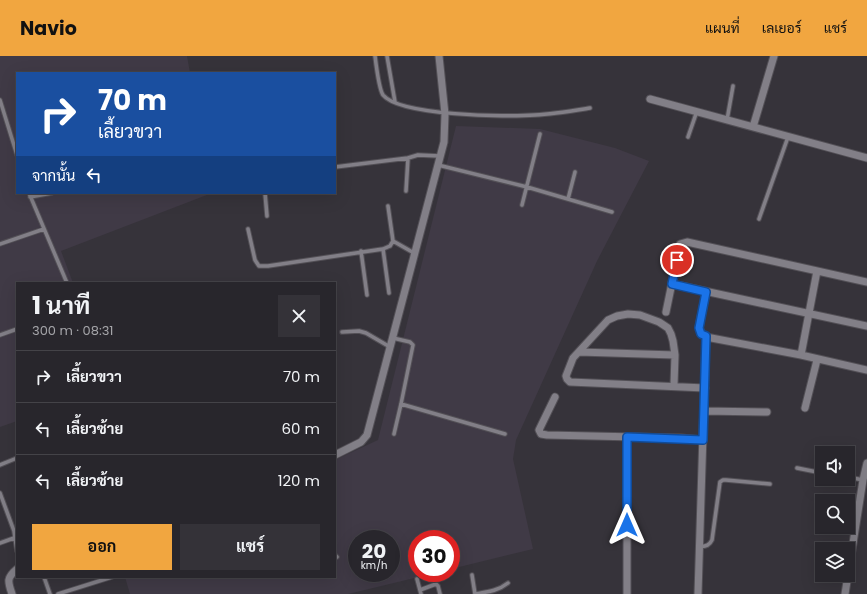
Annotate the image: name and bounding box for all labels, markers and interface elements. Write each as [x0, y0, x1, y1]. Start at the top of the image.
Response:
text: Navio [20, 15, 77, 42]
text: แผนที่ [705, 18, 740, 38]
text: เลเยอร์ [762, 18, 802, 38]
text: แชร์ [824, 18, 847, 38]
text: 70 m [98, 81, 167, 120]
icon: right [32, 88, 84, 140]
text: เลี้ยวขวา [98, 119, 162, 144]
icon: left [83, 164, 105, 186]
text: จากนั้น [32, 165, 75, 186]
pin [660, 243, 694, 277]
icon: arrive [666, 249, 688, 271]
text: 1 นาที [32, 289, 90, 322]
button: close [278, 295, 320, 337]
text: 300 m · 08:31 [32, 321, 114, 340]
icon: right [32, 366, 54, 388]
text: เลี้ยวขวา [66, 366, 122, 387]
text: 70 m [283, 366, 320, 387]
icon: left [32, 418, 54, 440]
text: เลี้ยวซ้าย [66, 418, 123, 439]
text: 60 m [282, 418, 320, 439]
map controls [815, 446, 855, 582]
button: sound [815, 446, 855, 486]
icon: left [32, 470, 54, 492]
text: เลี้ยวซ้าย [66, 470, 123, 491]
text: 120 m [278, 470, 320, 491]
button: search [815, 494, 855, 534]
position arrow [606, 504, 648, 546]
button: ออก [32, 524, 172, 570]
button: แชร์ [180, 524, 320, 570]
speed limit sign: 30 [408, 530, 460, 582]
text: 20 [362, 537, 386, 565]
button: layers [815, 542, 855, 582]
text: km/h [361, 558, 387, 573]

